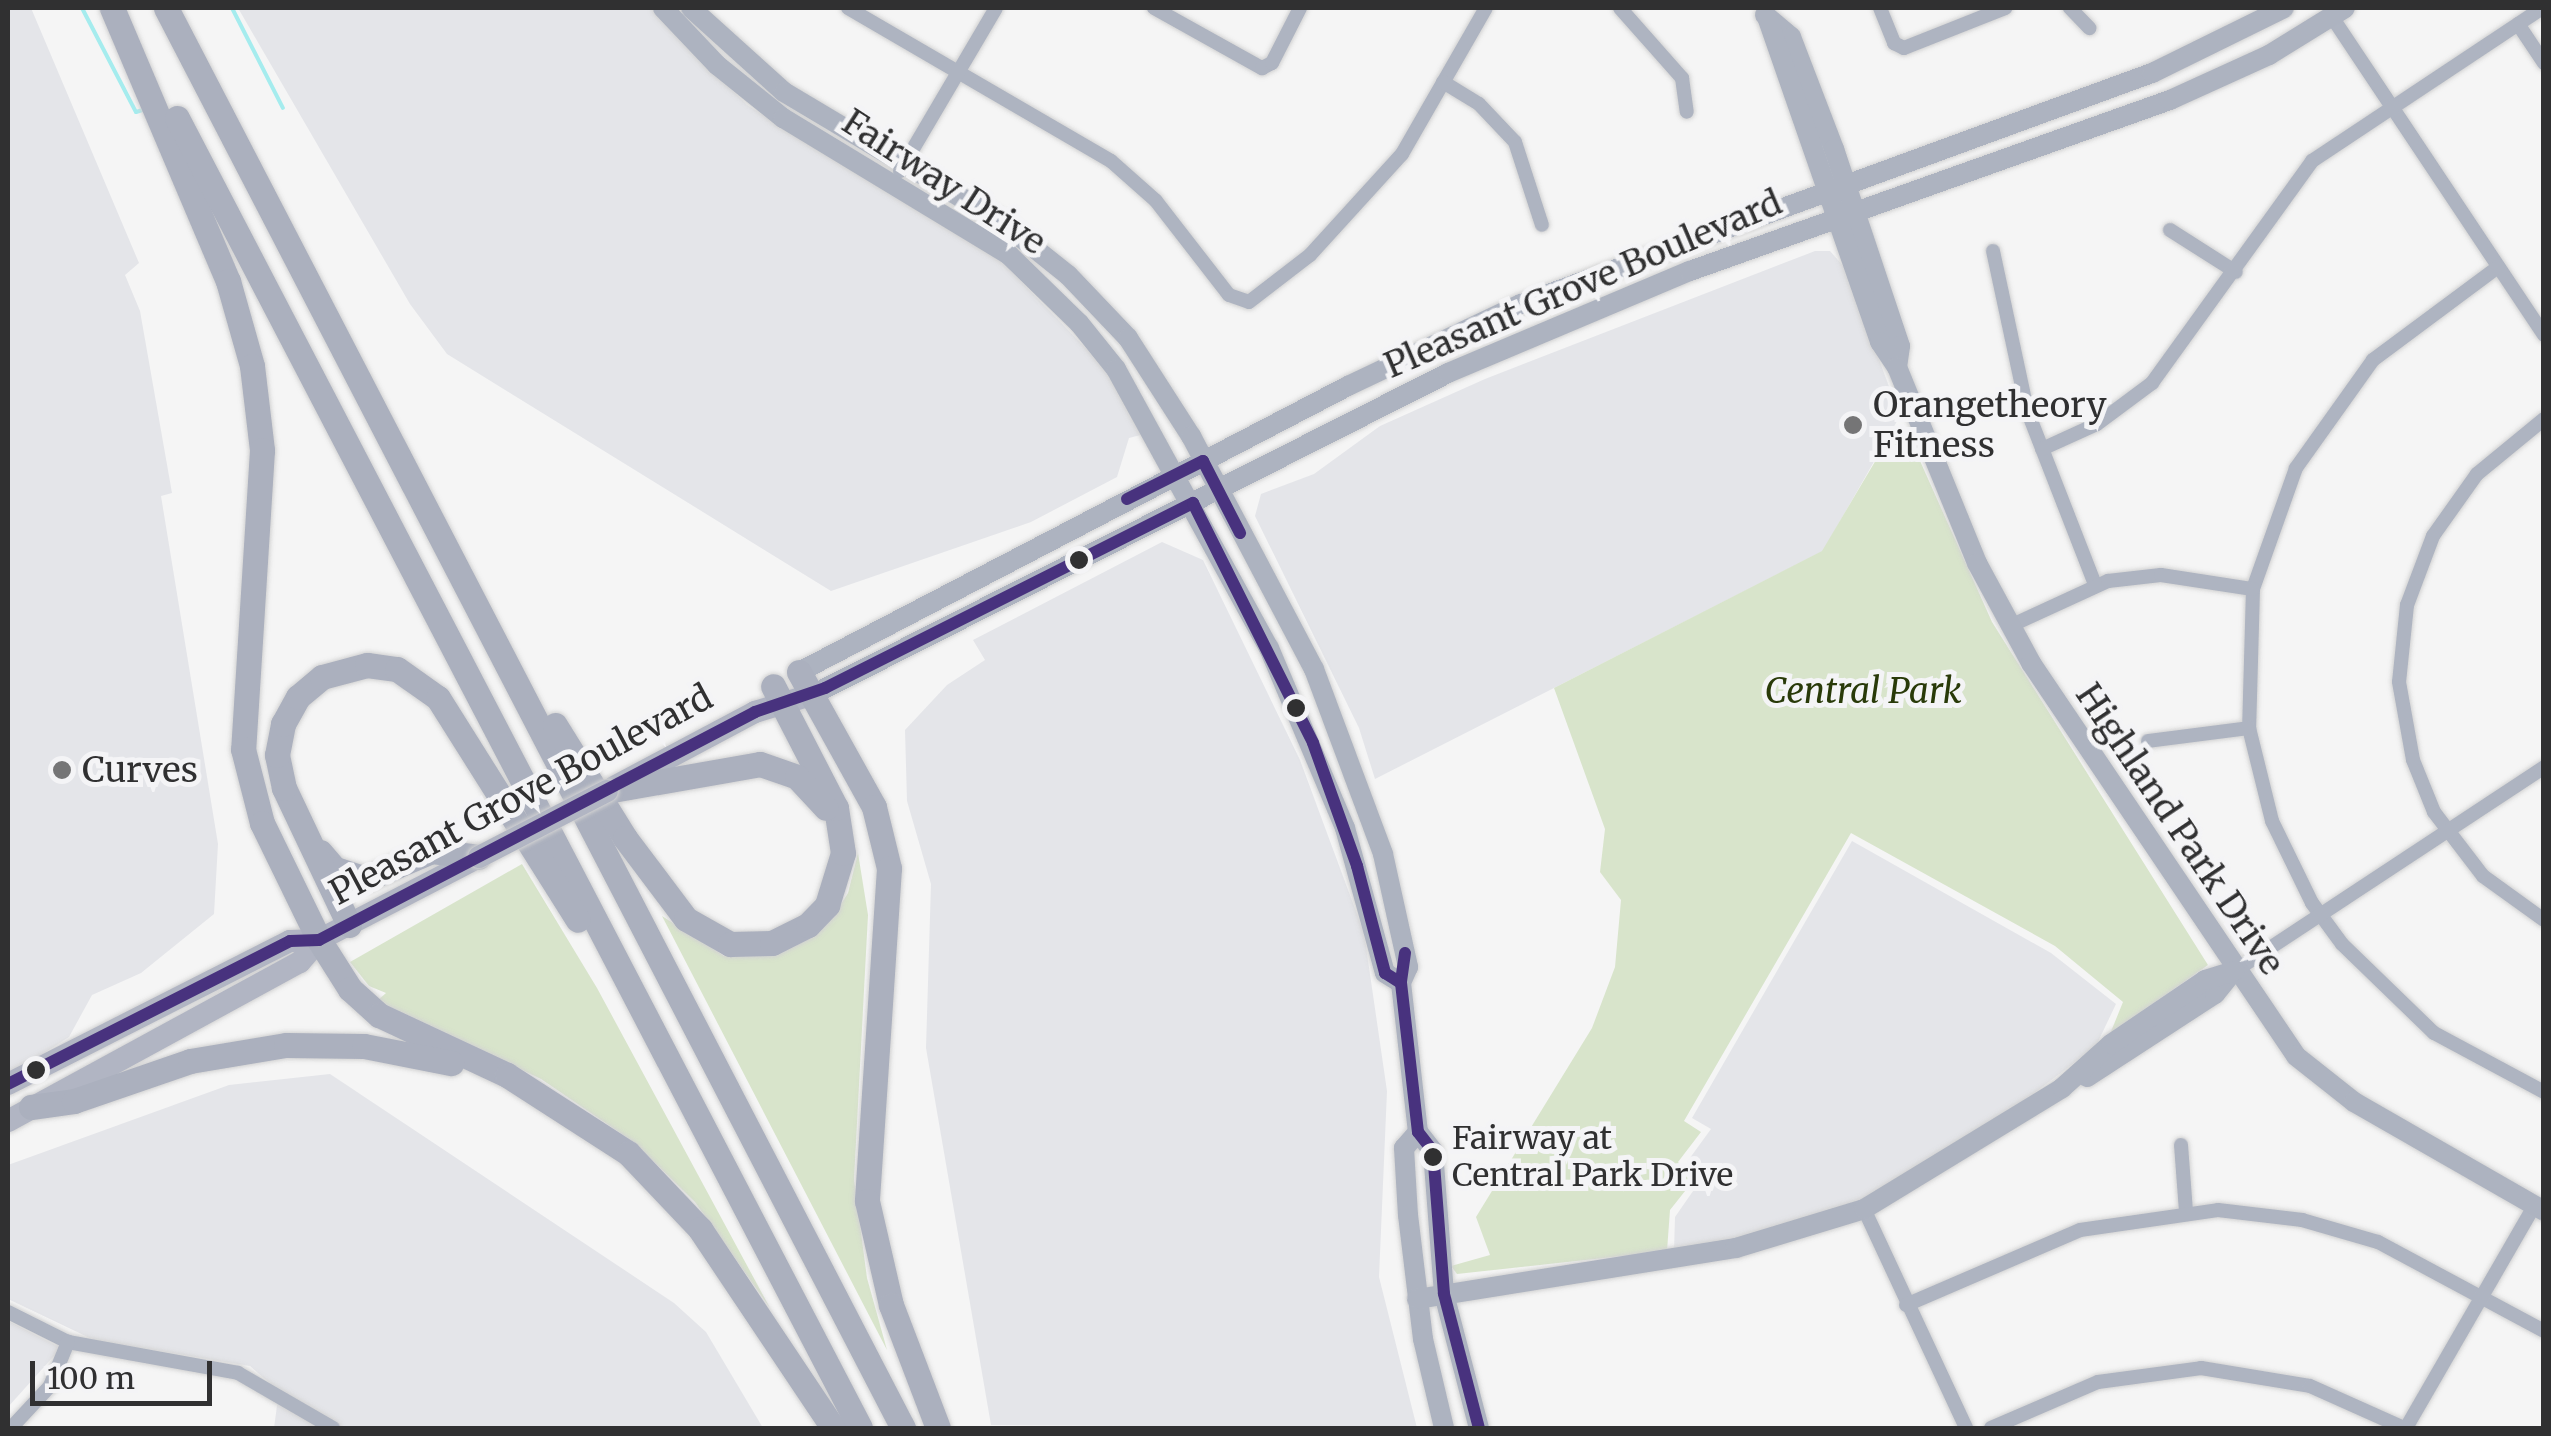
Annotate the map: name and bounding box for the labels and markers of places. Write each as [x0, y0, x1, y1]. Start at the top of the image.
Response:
place label: Orangetheory Fitness [1873, 384, 2107, 466]
marker: Orangetheory Fitness [1842, 414, 1864, 436]
unlabelled marker [1069, 550, 1089, 570]
unlabelled marker [1286, 698, 1306, 718]
place label: Curves [82, 749, 198, 791]
marker: Curves [51, 759, 73, 781]
unlabelled marker [26, 1060, 46, 1080]
place label: Fairway at Central Park Drive [1452, 1120, 1733, 1195]
marker: Fairway at Central Park Drive [1423, 1147, 1443, 1167]

